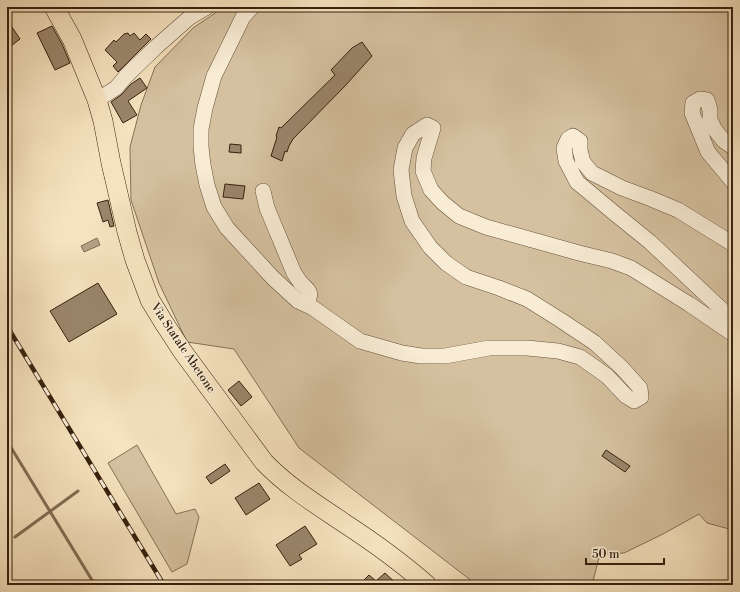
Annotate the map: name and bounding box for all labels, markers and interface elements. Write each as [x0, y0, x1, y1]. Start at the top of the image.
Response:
street label: Via Statale Abetone [147, 299, 219, 396]
scale bar [586, 540, 664, 566]
text: 50 m [592, 547, 620, 562]

